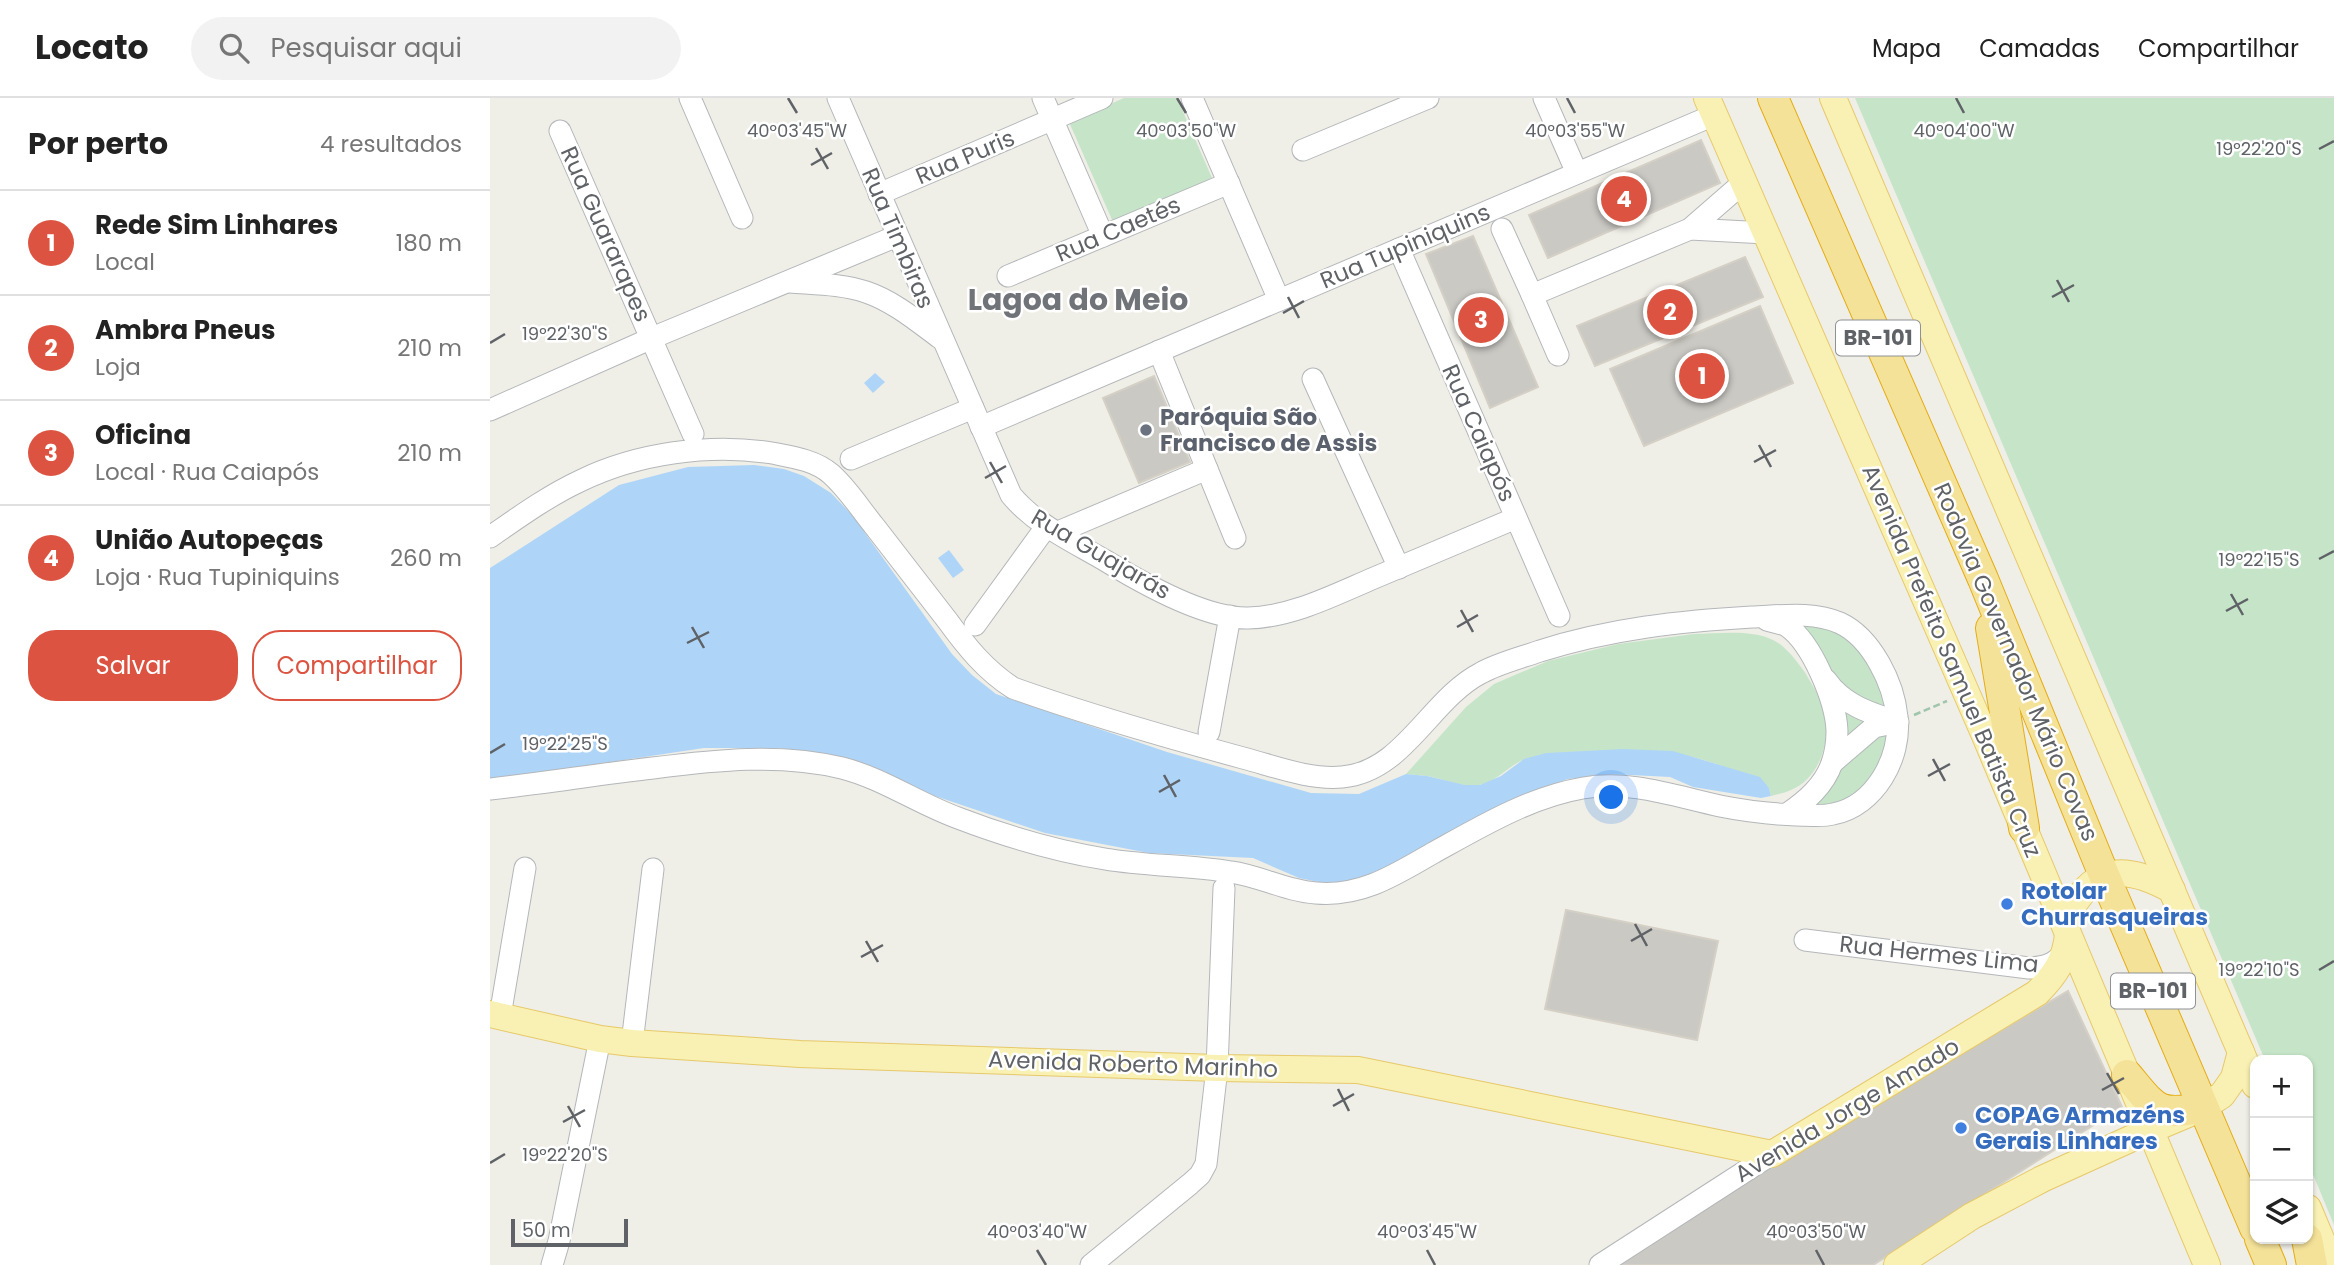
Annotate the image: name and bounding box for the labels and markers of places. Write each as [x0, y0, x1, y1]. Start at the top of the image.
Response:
pin: 4 [1601, 173, 1647, 225]
pin: 2 [1647, 286, 1693, 338]
pin: 3 [1458, 294, 1504, 346]
pin: 1 [1679, 350, 1725, 402]
place label: Paróquia São Francisco de Assis [1160, 401, 1377, 459]
marker: Paróquia São Francisco de Assis [1138, 422, 1154, 438]
place label: Rotolar Churrasqueiras [2021, 875, 2208, 933]
marker: Rotolar Churrasqueiras [1999, 896, 2015, 912]
place label: COPAG Armazéns Gerais Linhares [1975, 1099, 2185, 1157]
marker: COPAG Armazéns Gerais Linhares [1953, 1120, 1969, 1136]

